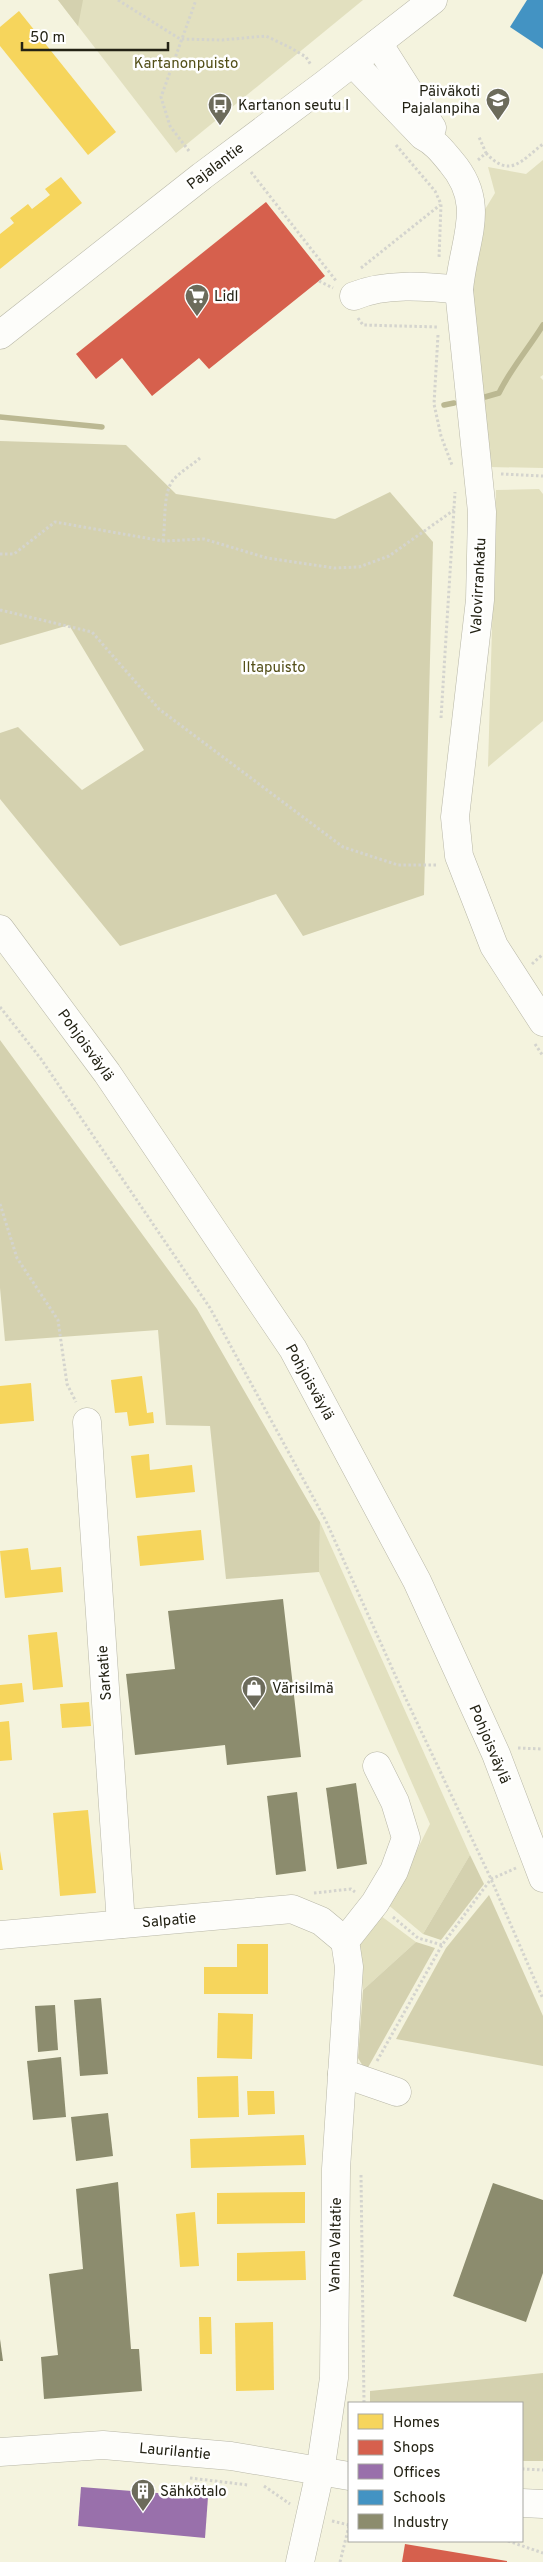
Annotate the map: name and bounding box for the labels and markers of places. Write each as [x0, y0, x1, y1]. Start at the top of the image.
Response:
place label: Päiväkoti Pajalanpiha [401, 83, 480, 119]
school or university icon: Päiväkoti Pajalanpiha [485, 87, 511, 121]
bus stop icon: Kartanon seutu I [207, 92, 233, 126]
place label: Kartanon seutu I [238, 97, 349, 116]
supermarket icon: Lidl [184, 283, 210, 317]
place label: Lidl [214, 288, 239, 307]
shop icon: Värisilmä [241, 1675, 267, 1709]
place label: Värisilmä [272, 1680, 334, 1699]
building icon: Sähkötalo [130, 2478, 156, 2512]
place label: Sähkötalo [160, 2483, 227, 2502]

